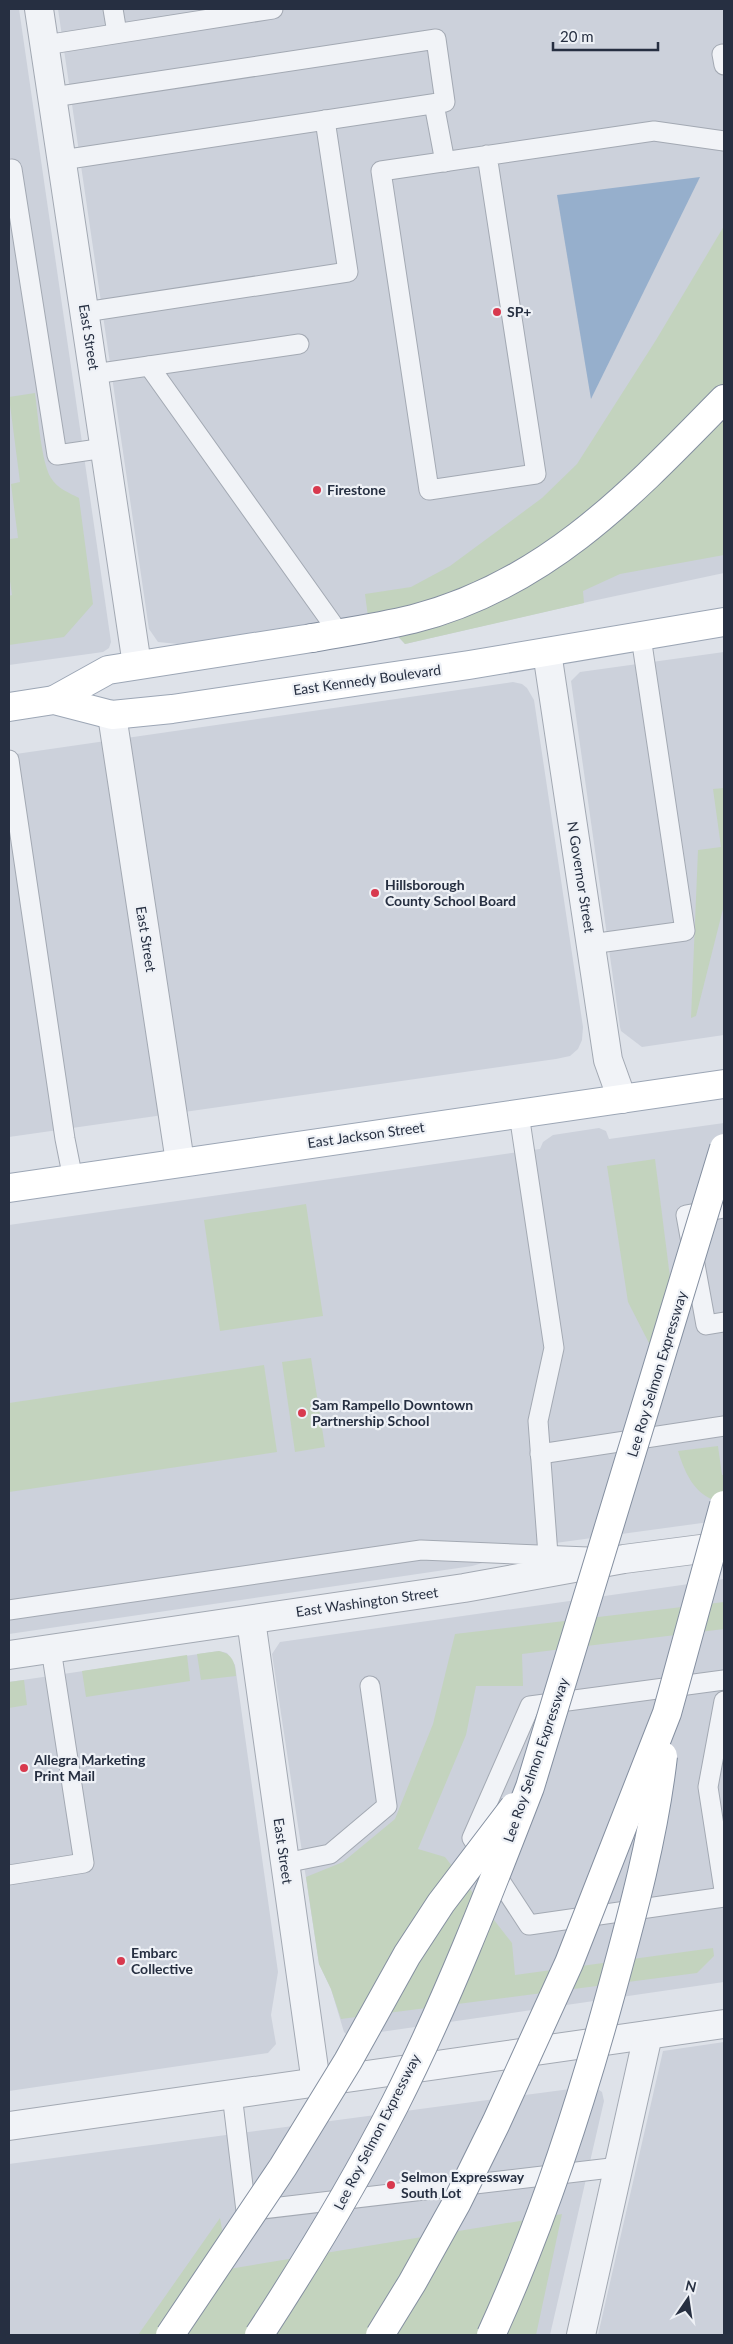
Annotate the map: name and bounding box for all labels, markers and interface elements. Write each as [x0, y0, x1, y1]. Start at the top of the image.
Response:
scale bar [553, 20, 658, 52]
text: 20 m [560, 27, 594, 45]
street label: East Street [76, 303, 103, 371]
place label: SP+ [507, 303, 531, 320]
marker: SP+ [491, 306, 503, 318]
place label: Firestone [327, 481, 386, 498]
marker: Firestone [311, 484, 323, 496]
street label: East Kennedy Boulevard [292, 661, 442, 698]
street label: N Governor Street [564, 820, 599, 934]
place label: Hillsborough County School Board [385, 876, 516, 909]
marker: Hillsborough County School Board [369, 887, 381, 899]
street label: East Street [133, 905, 160, 973]
street label: East Jackson Street [306, 1118, 425, 1151]
street label: Lee Roy Selmon Expressway [623, 1288, 690, 1459]
place label: Sam Rampello Downtown Partnership School [312, 1396, 473, 1429]
marker: Sam Rampello Downtown Partnership School [296, 1407, 308, 1419]
street label: East Washington Street [295, 1583, 439, 1620]
street label: Lee Roy Selmon Expressway [499, 1675, 572, 1844]
place label: Allegra Marketing Print Mail [33, 1751, 146, 1784]
marker: Allegra Marketing Print Mail [18, 1762, 30, 1774]
street label: East Street [270, 1817, 297, 1885]
place label: Embarc Collective [131, 1944, 194, 1977]
marker: Embarc Collective [115, 1955, 127, 1967]
street label: Lee Roy Selmon Expressway [330, 2050, 424, 2213]
place label: Selmon Expressway South Lot [401, 2168, 525, 2201]
marker: Selmon Expressway South Lot [385, 2179, 397, 2191]
north arrow [663, 2274, 713, 2324]
text: N [684, 2276, 698, 2295]

